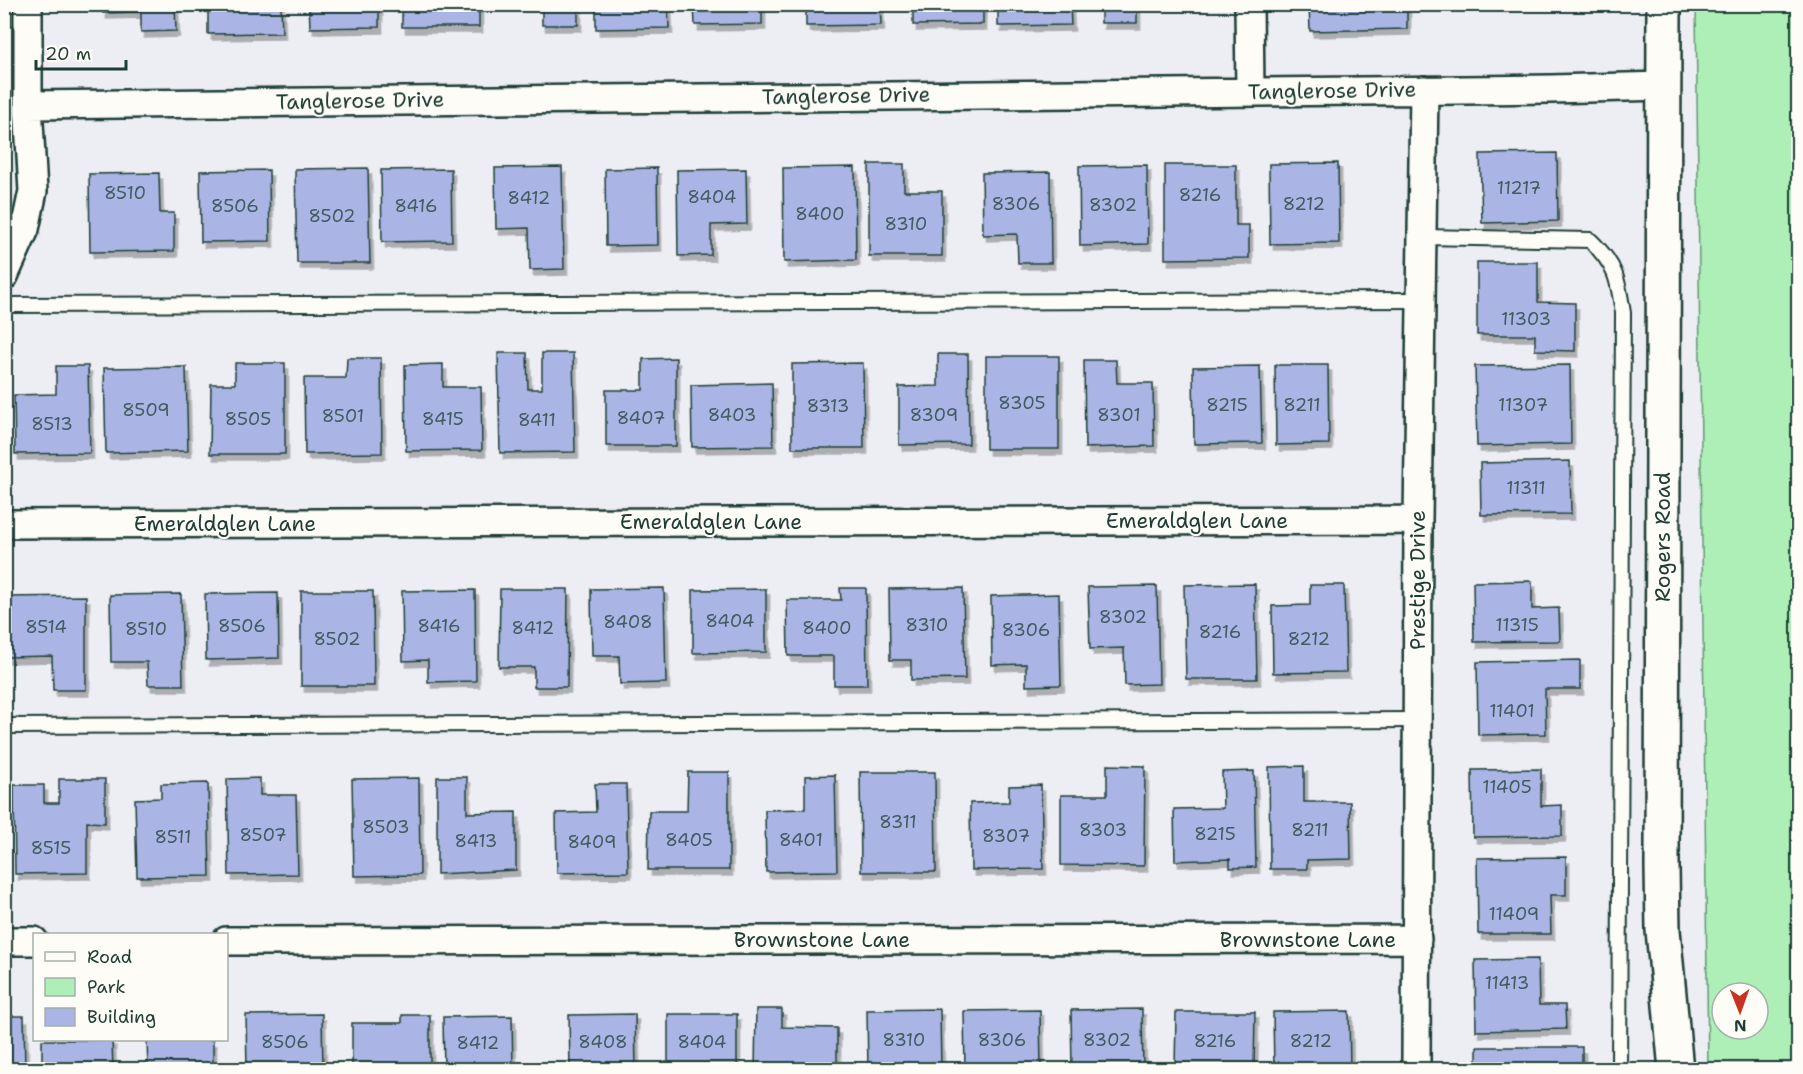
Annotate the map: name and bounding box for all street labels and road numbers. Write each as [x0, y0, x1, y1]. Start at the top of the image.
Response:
street label: Tanglerose Drive [1247, 76, 1417, 106]
street label: Tanglerose Drive [761, 81, 931, 111]
street label: Tanglerose Drive [275, 86, 445, 116]
street label: Rogers Road [1649, 472, 1677, 602]
street label: Emeraldglen Lane [1106, 507, 1288, 535]
street label: Emeraldglen Lane [620, 508, 802, 536]
street label: Emeraldglen Lane [134, 510, 316, 538]
street label: Prestige Drive [1404, 510, 1432, 650]
street label: Brownstone Lane [734, 926, 910, 954]
street label: Brownstone Lane [1220, 926, 1396, 954]

